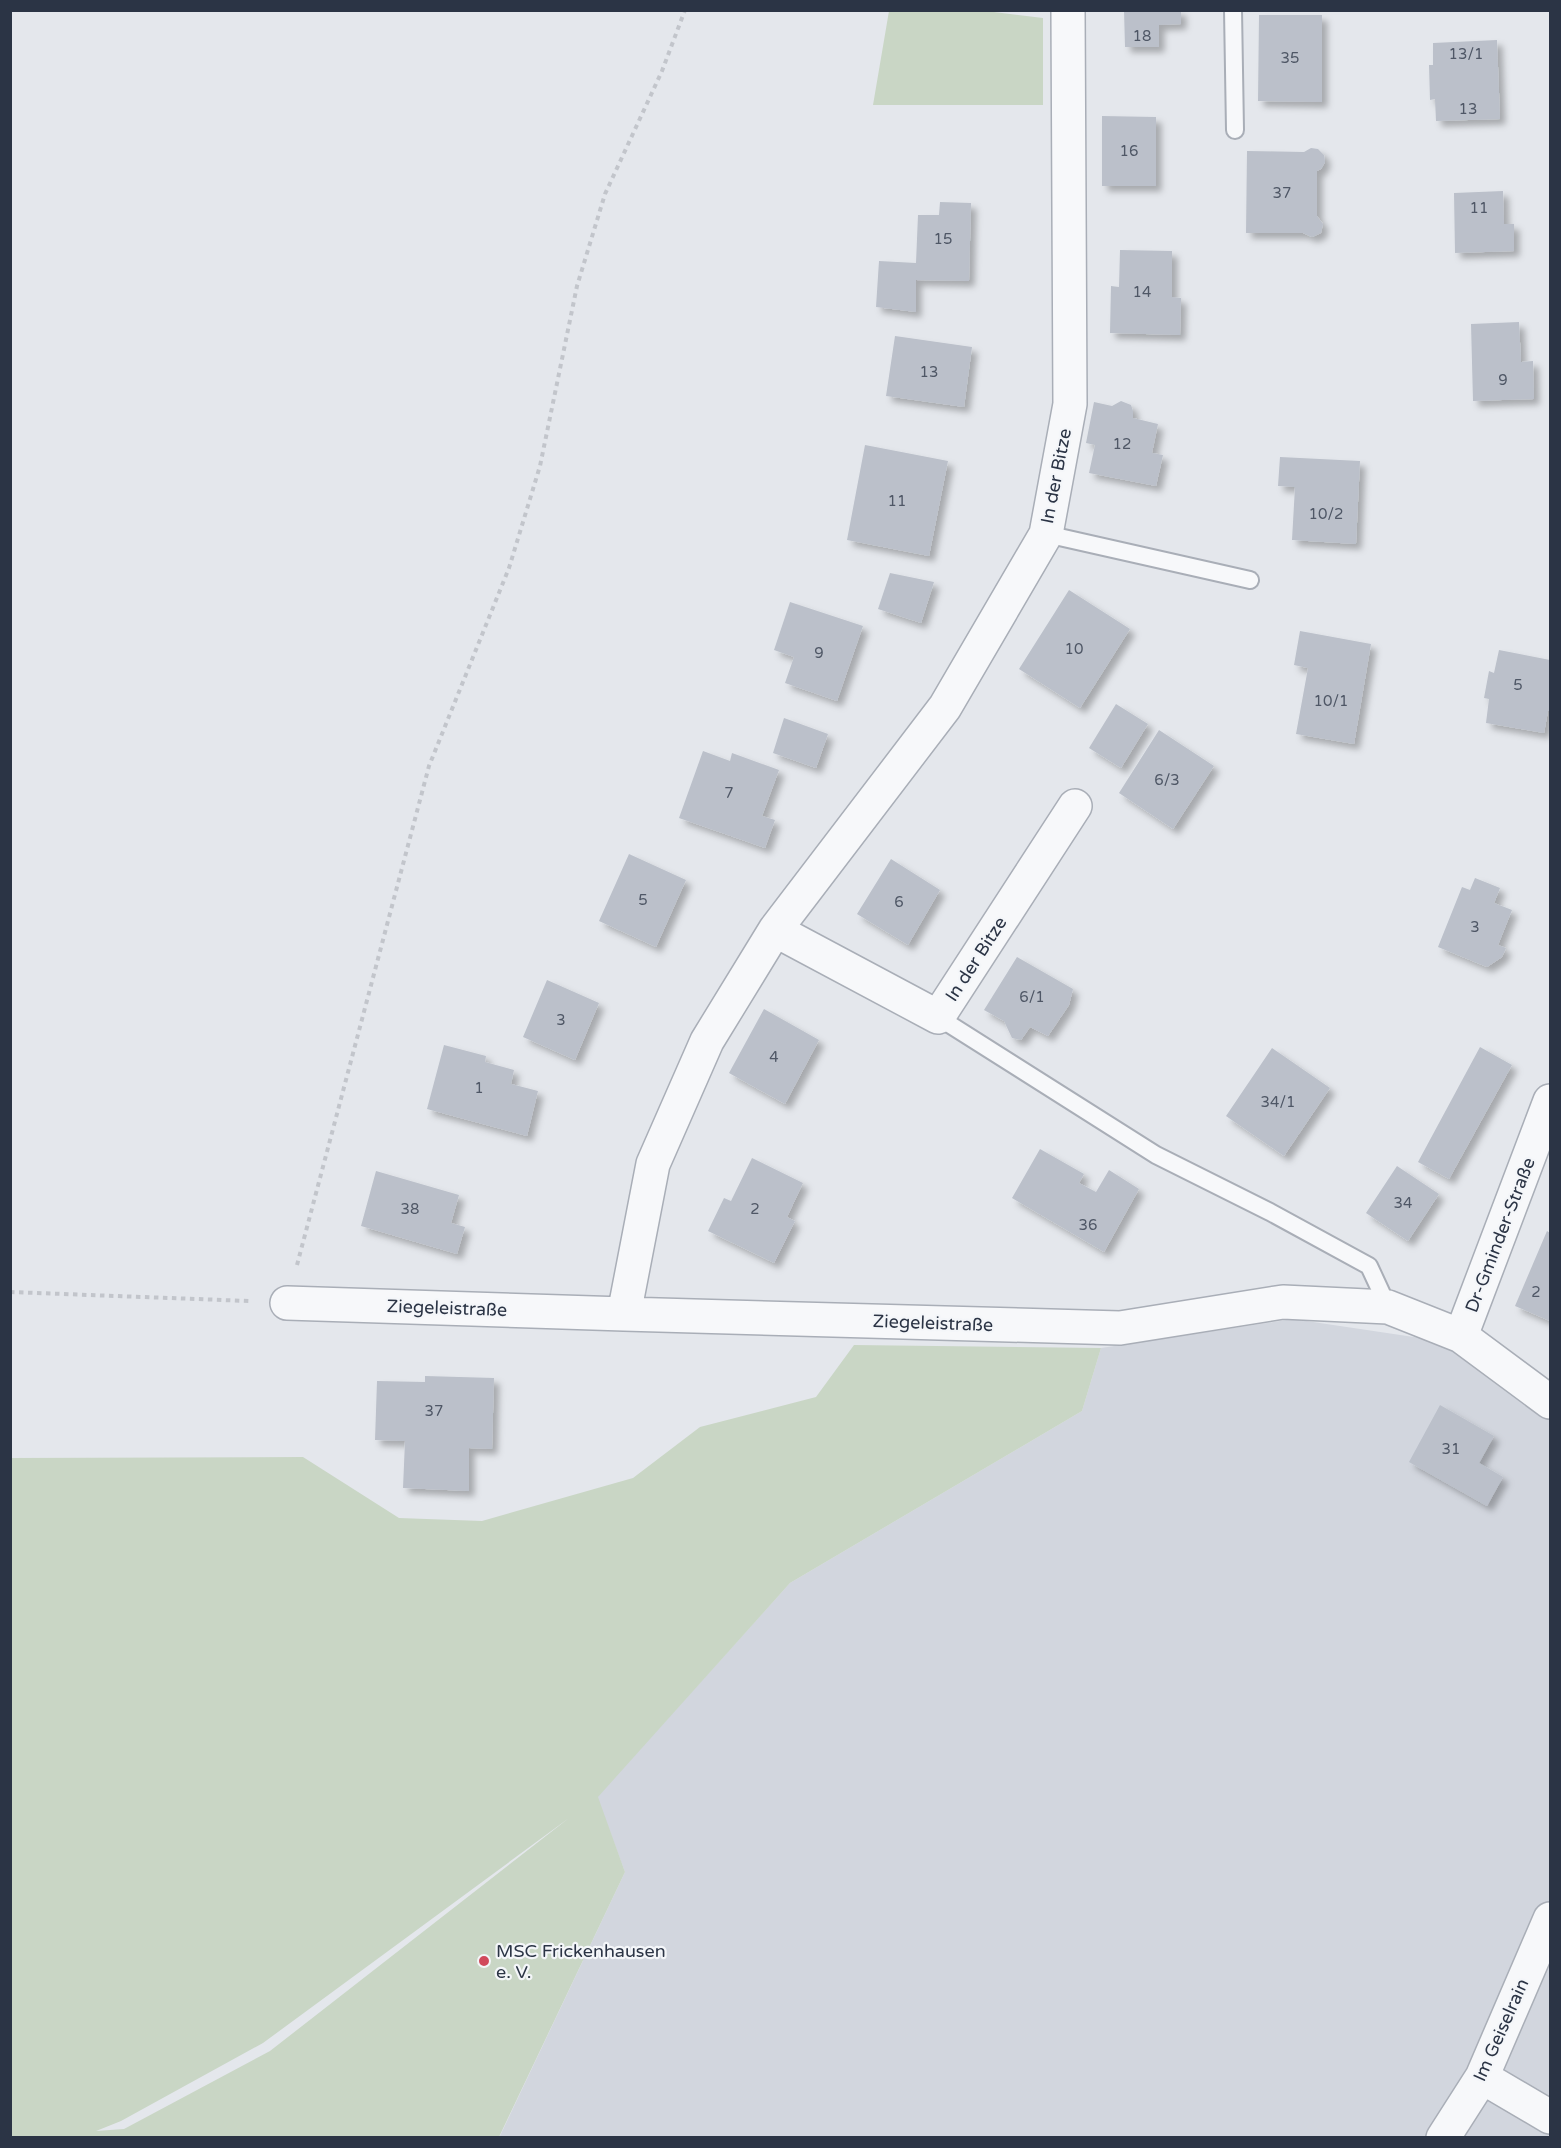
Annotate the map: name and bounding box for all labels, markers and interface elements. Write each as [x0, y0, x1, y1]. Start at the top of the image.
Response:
house number: 18 [1133, 27, 1151, 45]
house number: 13/1 [1449, 45, 1483, 63]
house number: 35 [1281, 49, 1299, 67]
house number: 13 [1459, 100, 1477, 118]
house number: 16 [1120, 142, 1138, 160]
house number: 37 [1273, 184, 1291, 202]
house number: 11 [1470, 199, 1488, 217]
house number: 15 [934, 230, 952, 248]
house number: 14 [1133, 283, 1151, 301]
house number: 13 [920, 363, 938, 381]
house number: 9 [1498, 371, 1508, 389]
street label: In der Bitze [1036, 427, 1076, 525]
house number: 12 [1113, 435, 1131, 453]
house number: 11 [888, 492, 906, 510]
house number: 10/2 [1309, 505, 1343, 523]
house number: 10 [1065, 640, 1083, 658]
house number: 9 [814, 644, 824, 662]
house number: 5 [1513, 676, 1523, 694]
house number: 10/1 [1314, 692, 1348, 710]
house number: 6/3 [1154, 771, 1180, 789]
house number: 7 [724, 784, 734, 802]
house number: 5 [638, 891, 648, 909]
house number: 6 [894, 893, 904, 911]
street label: In der Bitze [940, 913, 1012, 1005]
house number: 3 [1470, 918, 1480, 936]
house number: 6/1 [1019, 988, 1045, 1006]
house number: 3 [556, 1011, 566, 1029]
house number: 4 [769, 1048, 779, 1066]
house number: 1 [474, 1079, 484, 1097]
house number: 34/1 [1261, 1093, 1295, 1111]
street label: Dr-Gminder-Straße [1460, 1154, 1540, 1316]
house number: 34 [1394, 1194, 1412, 1212]
house number: 38 [401, 1200, 419, 1218]
house number: 2 [750, 1200, 760, 1218]
house number: 36 [1079, 1216, 1097, 1234]
house number: 2 [1531, 1283, 1541, 1301]
street label: Ziegeleistraße [386, 1295, 508, 1321]
street label: Ziegeleistraße [872, 1310, 994, 1336]
house number: 37 [425, 1402, 443, 1420]
house number: 31 [1442, 1440, 1460, 1458]
place label: MSC Frickenhausen e. V. [496, 1940, 666, 1983]
marker: MSC Frickenhausen e. V. [477, 1954, 491, 1968]
street label: Im Geiselrain [1469, 1975, 1533, 2085]

